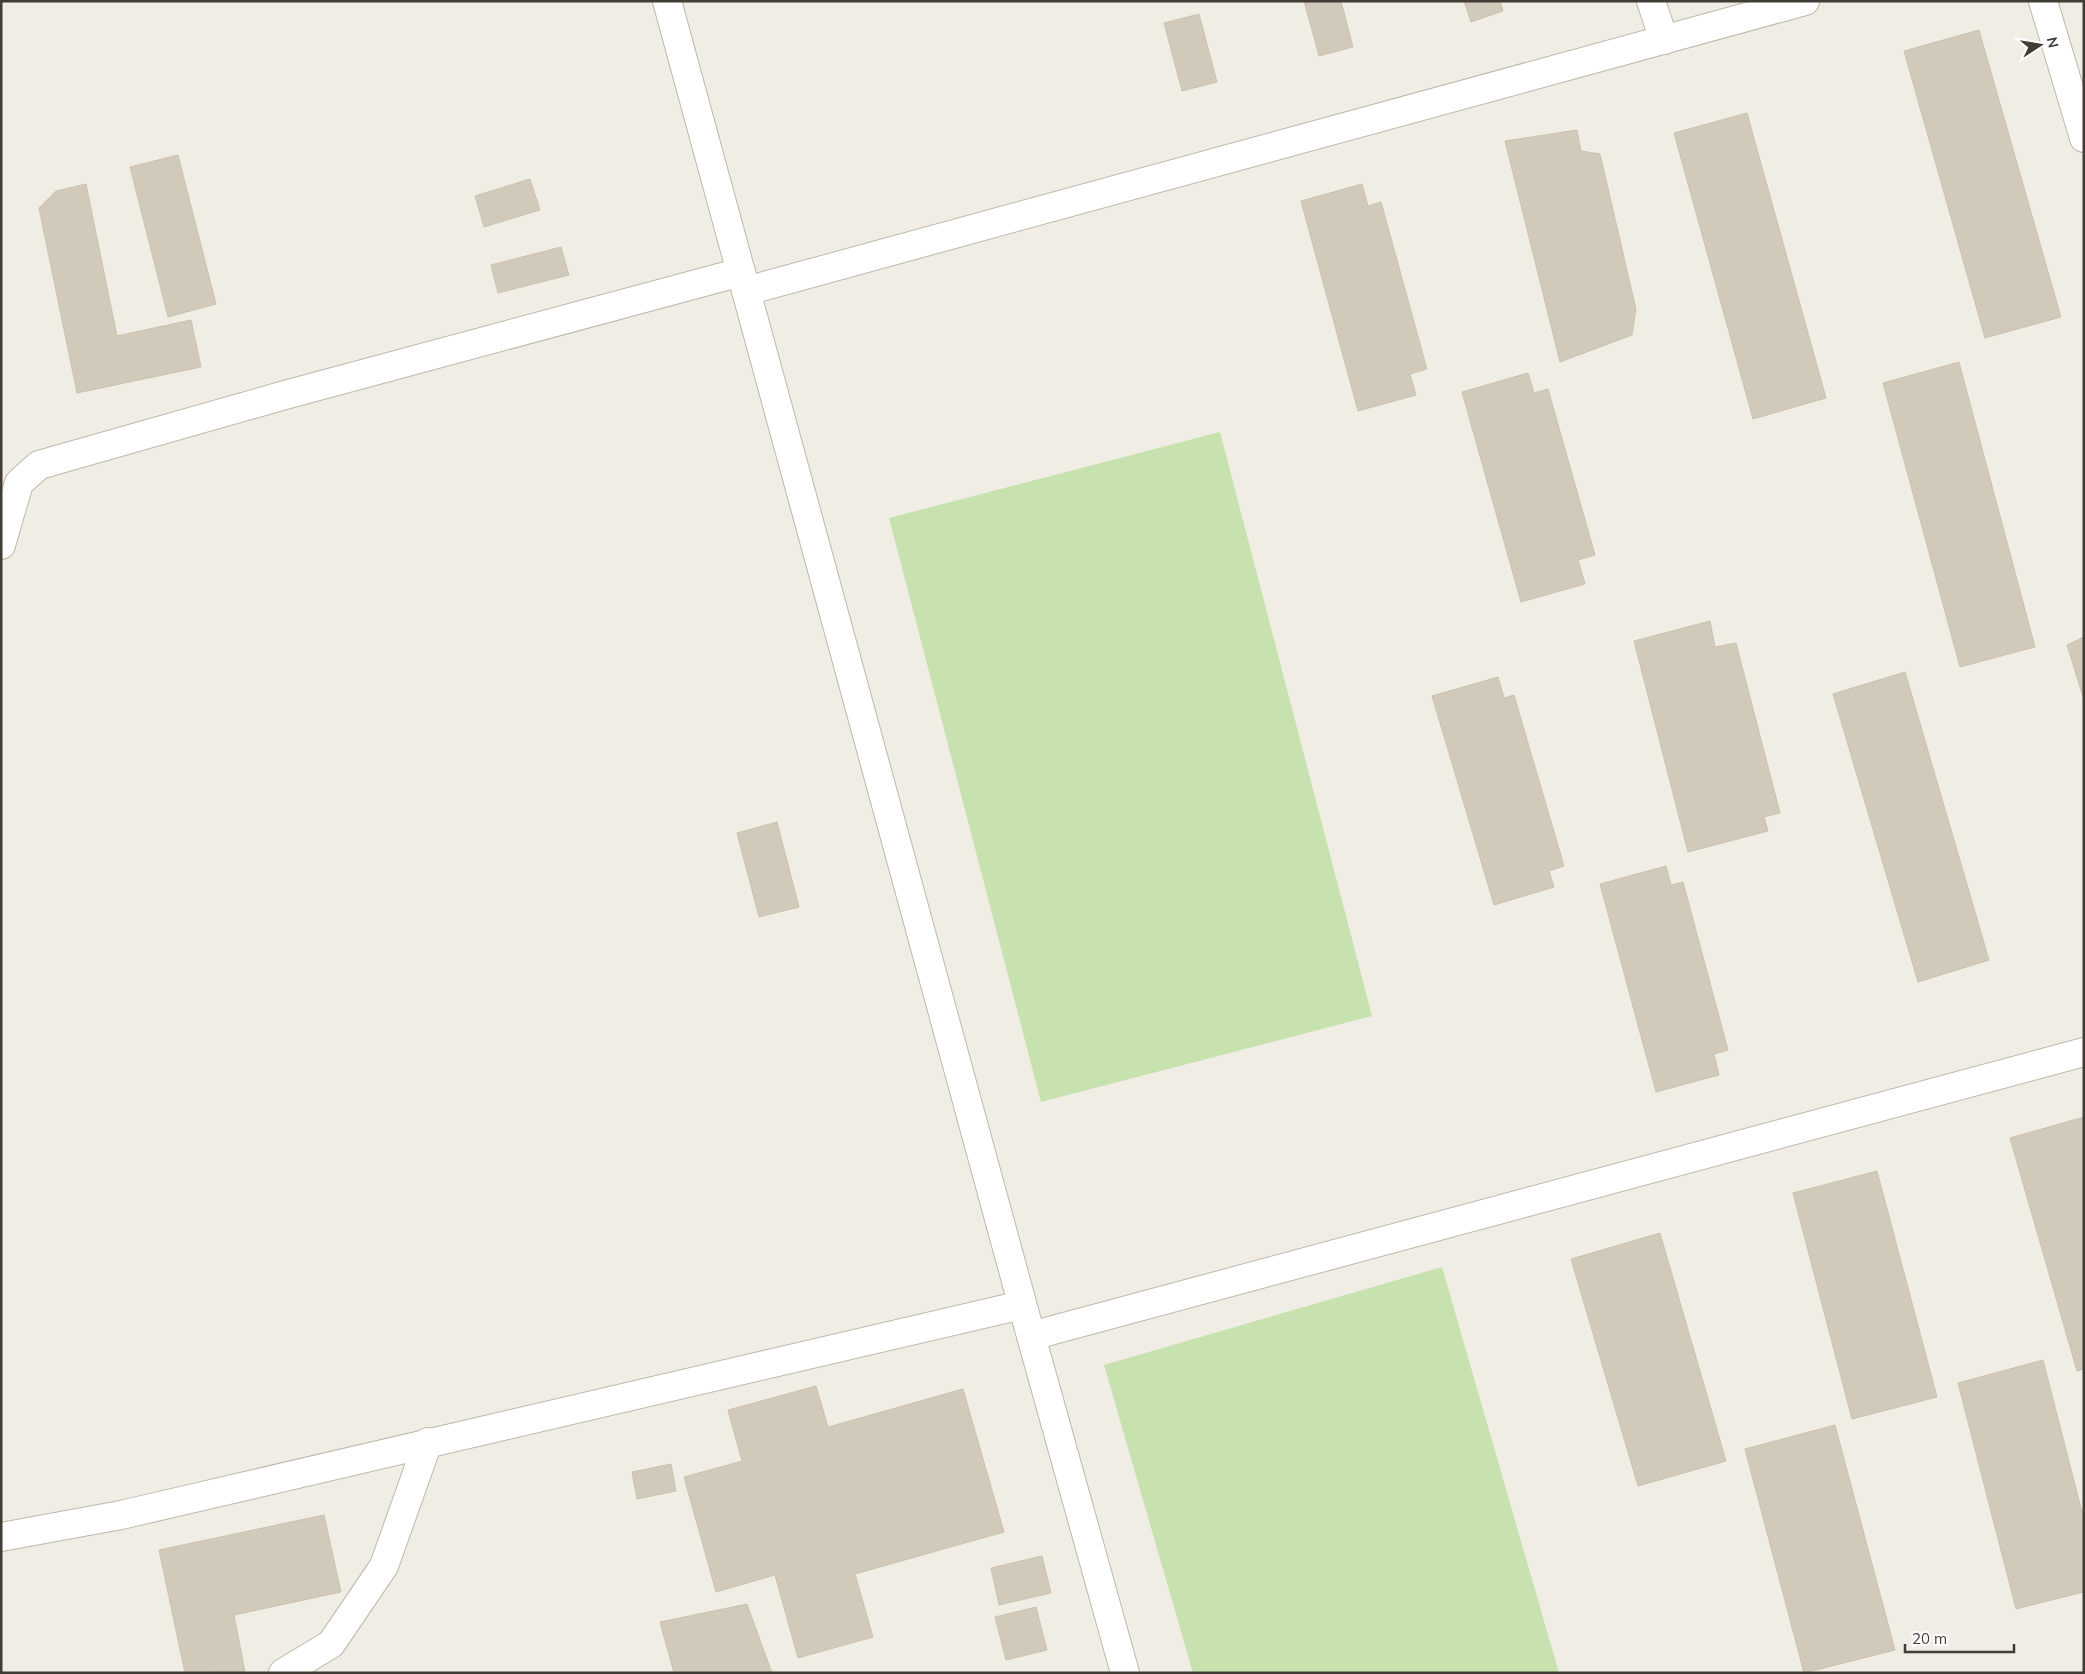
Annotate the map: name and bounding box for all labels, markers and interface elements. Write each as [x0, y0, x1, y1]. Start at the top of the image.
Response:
north arrow [2015, 20, 2065, 70]
text: N [2043, 35, 2063, 49]
scale bar [1905, 1622, 2014, 1654]
text: 20 m [1912, 1629, 1947, 1648]

